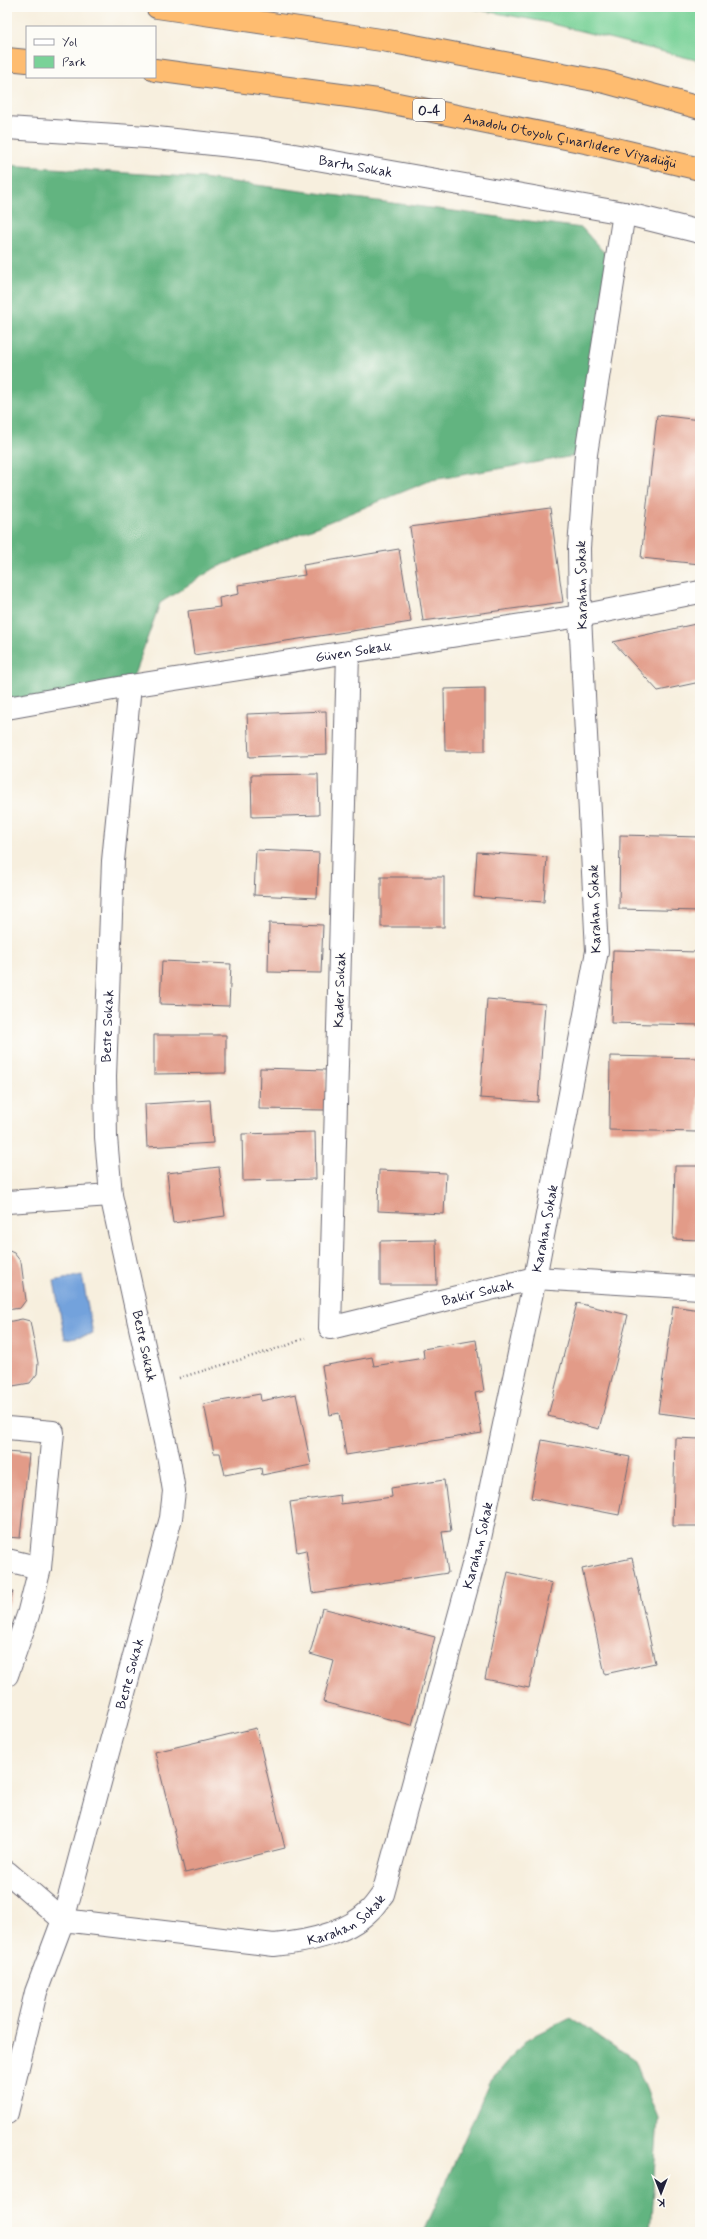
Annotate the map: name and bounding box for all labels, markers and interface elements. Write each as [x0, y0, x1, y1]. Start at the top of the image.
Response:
legend [26, 26, 156, 78]
text: Yol [62, 35, 77, 51]
text: Park [62, 55, 86, 71]
road number: O-4 [413, 99, 445, 121]
street label: Anadolu Otoyolu Çınarlıdere Viyadüğü [461, 109, 678, 173]
street label: Bartu Sokak [317, 151, 394, 182]
street label: Karahan Sokak [572, 540, 592, 630]
street label: Güven Sokak [314, 637, 393, 667]
street label: Karahan Sokak [584, 864, 606, 954]
street label: Kader Sokak [330, 952, 350, 1028]
street label: Beste Sokak [98, 989, 118, 1063]
street label: Karahan Sokak [528, 1183, 563, 1274]
street label: Bakir Sokak [440, 1276, 515, 1310]
street label: Beste Sokak [128, 1309, 160, 1384]
street label: Karahan Sokak [459, 1500, 497, 1591]
street label: Beste Sokak [112, 1636, 148, 1711]
street label: Karahan Sokak [305, 1891, 390, 1950]
north arrow [641, 2173, 681, 2213]
text: K [657, 2195, 665, 2209]

